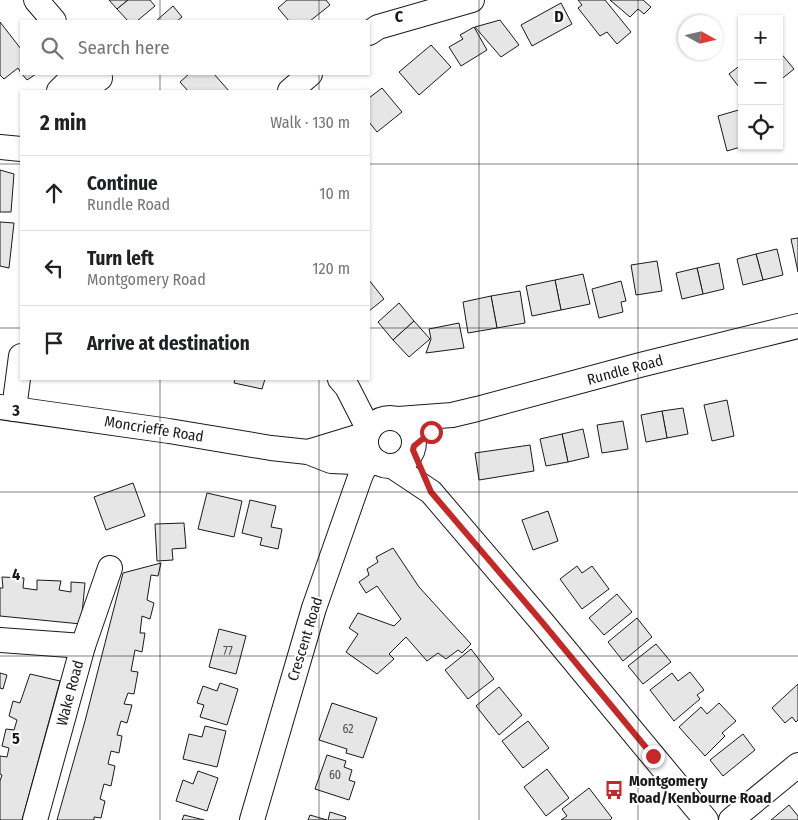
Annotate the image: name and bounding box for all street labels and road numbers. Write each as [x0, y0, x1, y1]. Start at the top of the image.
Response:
street label: Rundle Road [585, 351, 665, 389]
street label: Moncrieffe Road [103, 412, 205, 446]
street label: Crescent Road [284, 595, 326, 683]
street label: Wake Road [53, 658, 87, 728]

